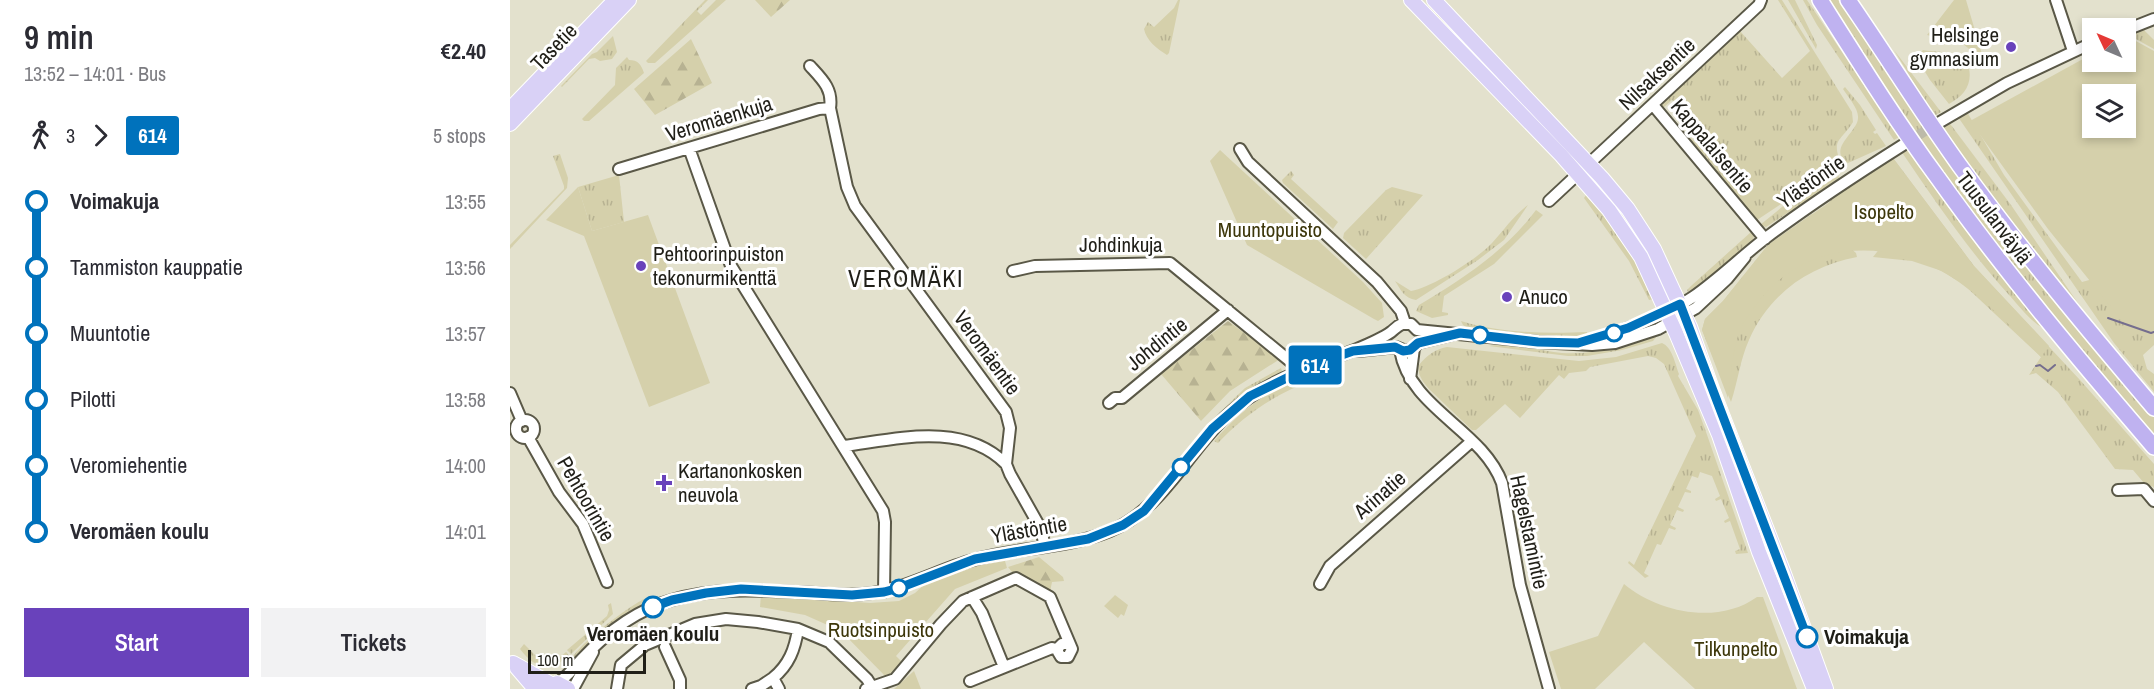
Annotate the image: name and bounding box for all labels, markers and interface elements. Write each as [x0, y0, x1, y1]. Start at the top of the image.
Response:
text: 9 min [24, 15, 94, 59]
street label: Tasetie [524, 16, 583, 77]
north arrow [2082, 18, 2136, 72]
map controls [2082, 18, 2136, 138]
place label: Helsinge gymnasium [1910, 20, 1999, 73]
street label: Nilsaksentie [1612, 31, 1701, 117]
text: €2.40 [441, 36, 486, 66]
marker: Helsinge gymnasium [2004, 40, 2018, 54]
text: 13:52 – 14:01 · Bus [24, 60, 166, 87]
button: layers [2082, 84, 2136, 138]
street label: Veromäenkuja [662, 88, 776, 148]
street label: Kappalaisentie [1664, 92, 1760, 199]
icon: walk [24, 119, 57, 152]
icon: forward [84, 119, 117, 152]
text: 614 [138, 121, 167, 150]
text: 3 [66, 122, 75, 149]
text: 5 stops [433, 122, 486, 149]
street label: Ylästöntie [1771, 148, 1850, 215]
street label: Tuusulanväylä [1950, 165, 2039, 271]
text: Voimakuja [70, 186, 159, 216]
text: 13:55 [445, 188, 486, 215]
park label: Isopelto [1854, 197, 1914, 226]
park label: Muuntopuisto [1218, 215, 1322, 244]
street label: Johdinkuja [1079, 230, 1163, 259]
place label: Pehtoorinpuiston tekonurmikenttä [653, 239, 784, 292]
text: Tammiston kauppatie [70, 252, 243, 282]
text: 13:56 [445, 254, 486, 281]
marker: Pehtoorinpuiston tekonurmikenttä [634, 259, 648, 273]
district label: VEROMÄKI [848, 262, 964, 294]
place label: Anuco [1518, 282, 1568, 311]
marker: Anuco [1500, 290, 1514, 304]
street label: Veromäentie [947, 305, 1028, 401]
street label: Johdintie [1120, 310, 1193, 377]
text: Muuntotie [70, 318, 150, 348]
text: 13:57 [445, 320, 486, 347]
unlabelled marker [1605, 324, 1623, 342]
unlabelled marker [1471, 326, 1489, 344]
line badge: 614 [1280, 346, 1350, 385]
text: 614 [1301, 351, 1329, 380]
text: Pilotti [70, 384, 116, 414]
text: 13:58 [445, 386, 486, 413]
text: Veromiehentie [70, 450, 187, 480]
street label: Pehtoorintie [550, 451, 622, 547]
text: 14:00 [445, 452, 486, 479]
place label: Kartanonkosken neuvola [678, 456, 802, 509]
unlabelled marker [1172, 458, 1190, 476]
street label: Arinatie [1347, 464, 1412, 526]
street label: Hagelstamintie [1503, 472, 1556, 592]
marker: Kartanonkosken neuvola [655, 474, 673, 492]
street label: Ylästöntie [989, 509, 1069, 550]
text: Veromäen koulu [70, 516, 209, 546]
text: 14:01 [445, 518, 486, 545]
unlabelled marker [890, 579, 908, 597]
marker: Veromäen koulu [642, 596, 664, 618]
button: Start [24, 608, 249, 677]
button: Tickets [261, 608, 486, 677]
park label: Ruotsinpuisto [828, 615, 934, 644]
place label: Veromäen koulu [587, 619, 719, 648]
place label: Voimakuja [1824, 622, 1909, 651]
marker: Voimakuja [1796, 626, 1818, 648]
park label: Tilkunpelto [1694, 634, 1778, 663]
scale bar [528, 647, 646, 674]
text: 100 m [537, 649, 573, 671]

